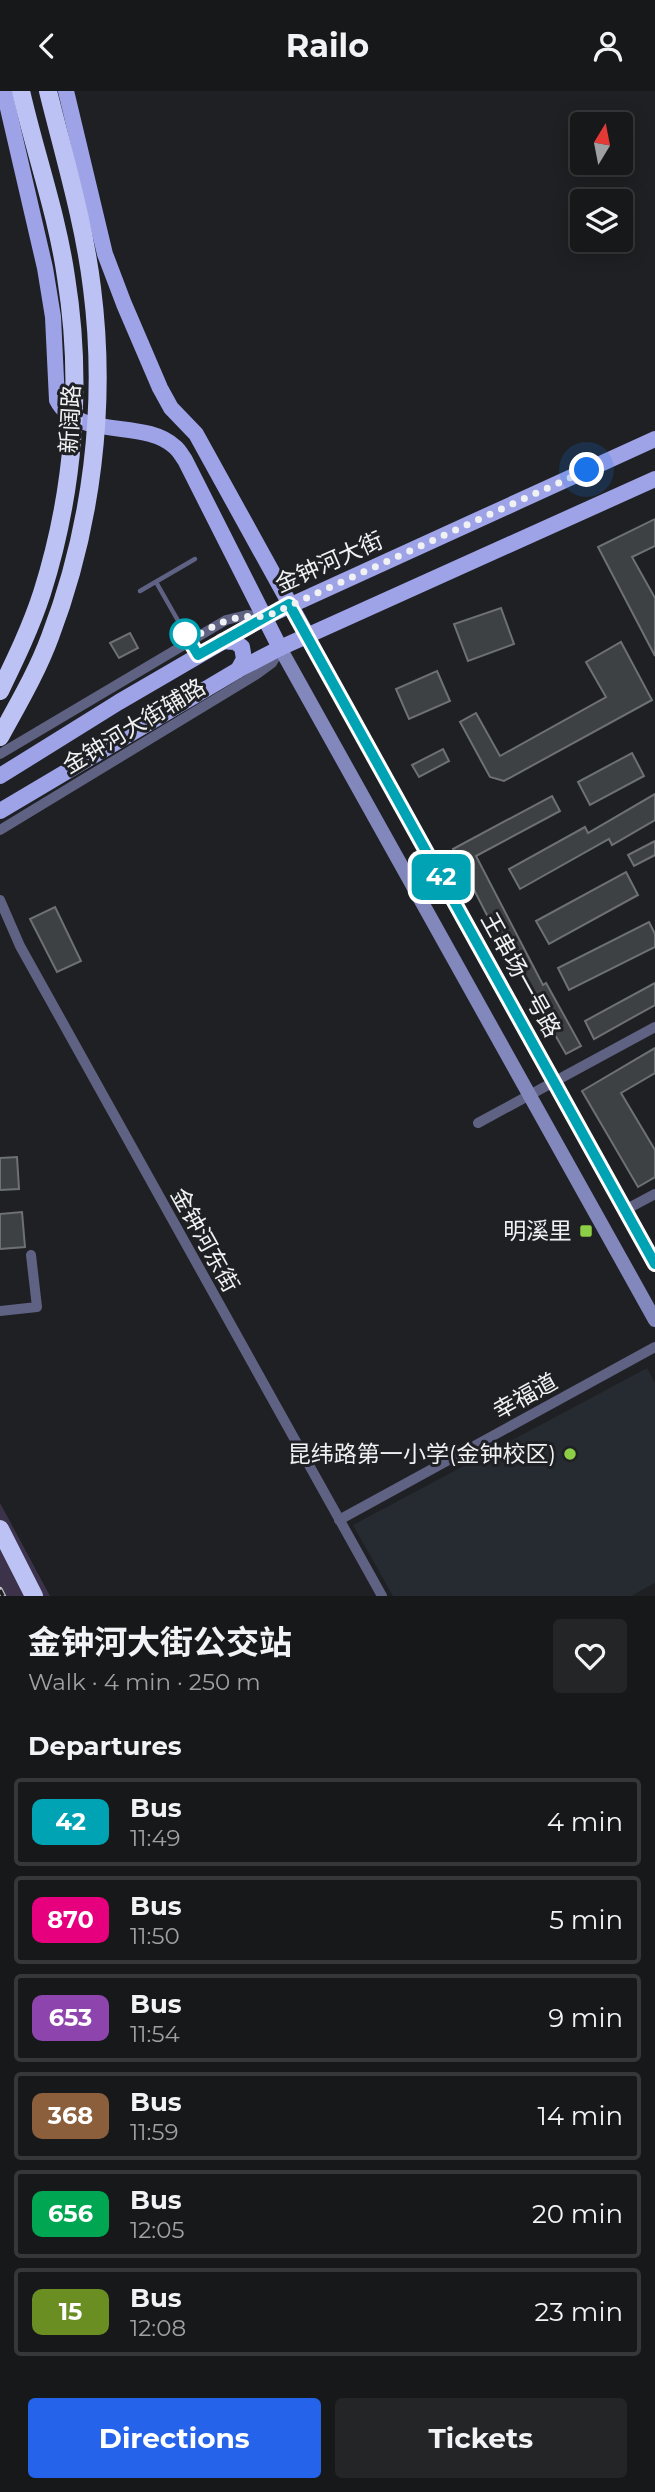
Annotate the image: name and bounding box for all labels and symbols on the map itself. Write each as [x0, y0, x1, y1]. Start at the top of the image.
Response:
north arrow [570, 112, 634, 175]
street label: 新阔路 [54, 384, 86, 454]
your location [569, 452, 604, 487]
street label: 金钟河大街 [271, 526, 387, 598]
unlabelled marker [170, 619, 200, 649]
street label: 金钟河大街辅路 [58, 673, 210, 779]
line badge: 42 [410, 854, 472, 900]
street label: 王串场一号路 [475, 908, 567, 1042]
street label: 金钟河东街 [165, 1183, 245, 1297]
place label: 明溪里 [503, 1217, 572, 1245]
marker: 明溪里 [578, 1223, 594, 1239]
street label: 幸福道 [488, 1367, 562, 1425]
place label: 昆纬路第一小学(金钟校区) [288, 1440, 556, 1468]
marker: 昆纬路第一小学(金钟校区) [562, 1446, 578, 1462]

